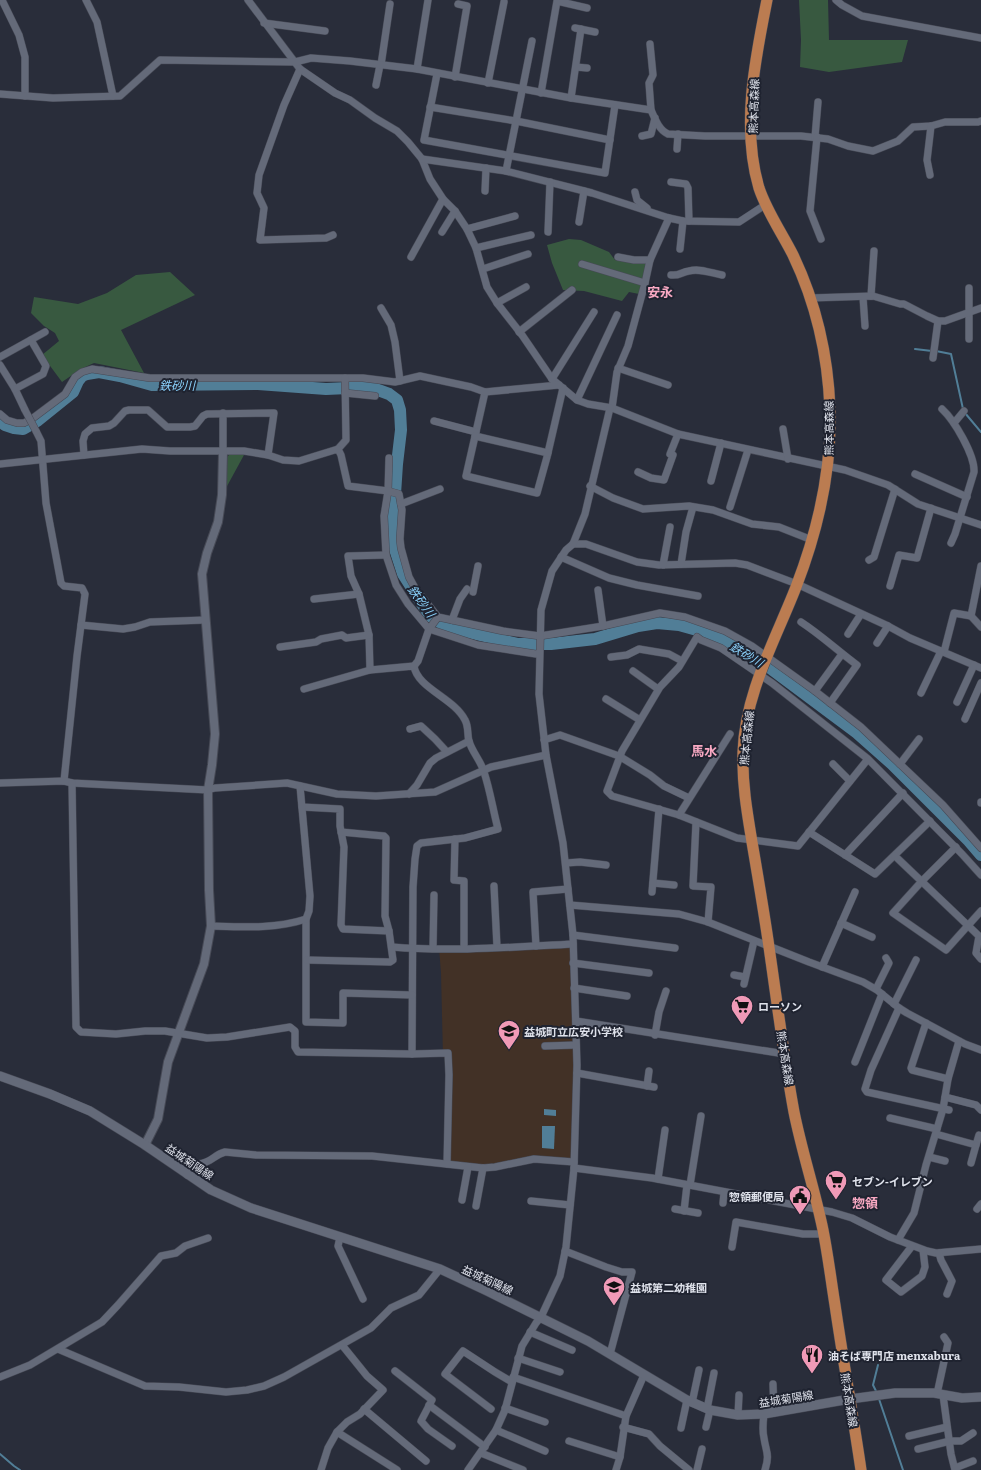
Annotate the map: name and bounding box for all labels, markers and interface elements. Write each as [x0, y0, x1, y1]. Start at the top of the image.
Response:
street label: 熊本高森線 [744, 78, 762, 134]
district label: 安永 [647, 282, 673, 301]
water label: 鉄砂川 [159, 376, 197, 394]
street label: 熊本高森線 [820, 401, 836, 456]
water label: 鉄砂川 [404, 581, 441, 622]
water label: 鉄砂川 [727, 637, 769, 672]
street label: 熊本高森線 [735, 710, 757, 766]
district label: 馬水 [691, 741, 717, 760]
supermarket icon: ローソン [729, 993, 755, 1026]
place label: ローソン [758, 998, 802, 1014]
school or university icon: 益城町立広安小学校 [496, 1018, 522, 1051]
place label: 益城町立広安小学校 [524, 1023, 623, 1039]
street label: 熊本高森線 [774, 1030, 798, 1086]
street label: 益城菊陽線 [163, 1139, 217, 1183]
supermarket icon: セブン-イレブン [823, 1168, 849, 1201]
place label: セブン-イレブン [852, 1173, 933, 1189]
public building icon: 惣領郵便局 [787, 1183, 813, 1216]
place label: 惣領郵便局 [729, 1188, 784, 1204]
district label: 惣領 [852, 1193, 878, 1212]
street label: 益城菊陽線 [460, 1260, 516, 1298]
school or university icon: 益城第二幼稚園 [601, 1274, 627, 1307]
place label: 益城第二幼稚園 [630, 1279, 707, 1295]
restaurant icon: 油そば専門店 menxabura [799, 1342, 825, 1375]
place label: 油そば専門店 menxabura [828, 1347, 961, 1363]
street label: 熊本高森線 [838, 1372, 862, 1428]
street label: 益城菊陽線 [758, 1386, 814, 1410]

